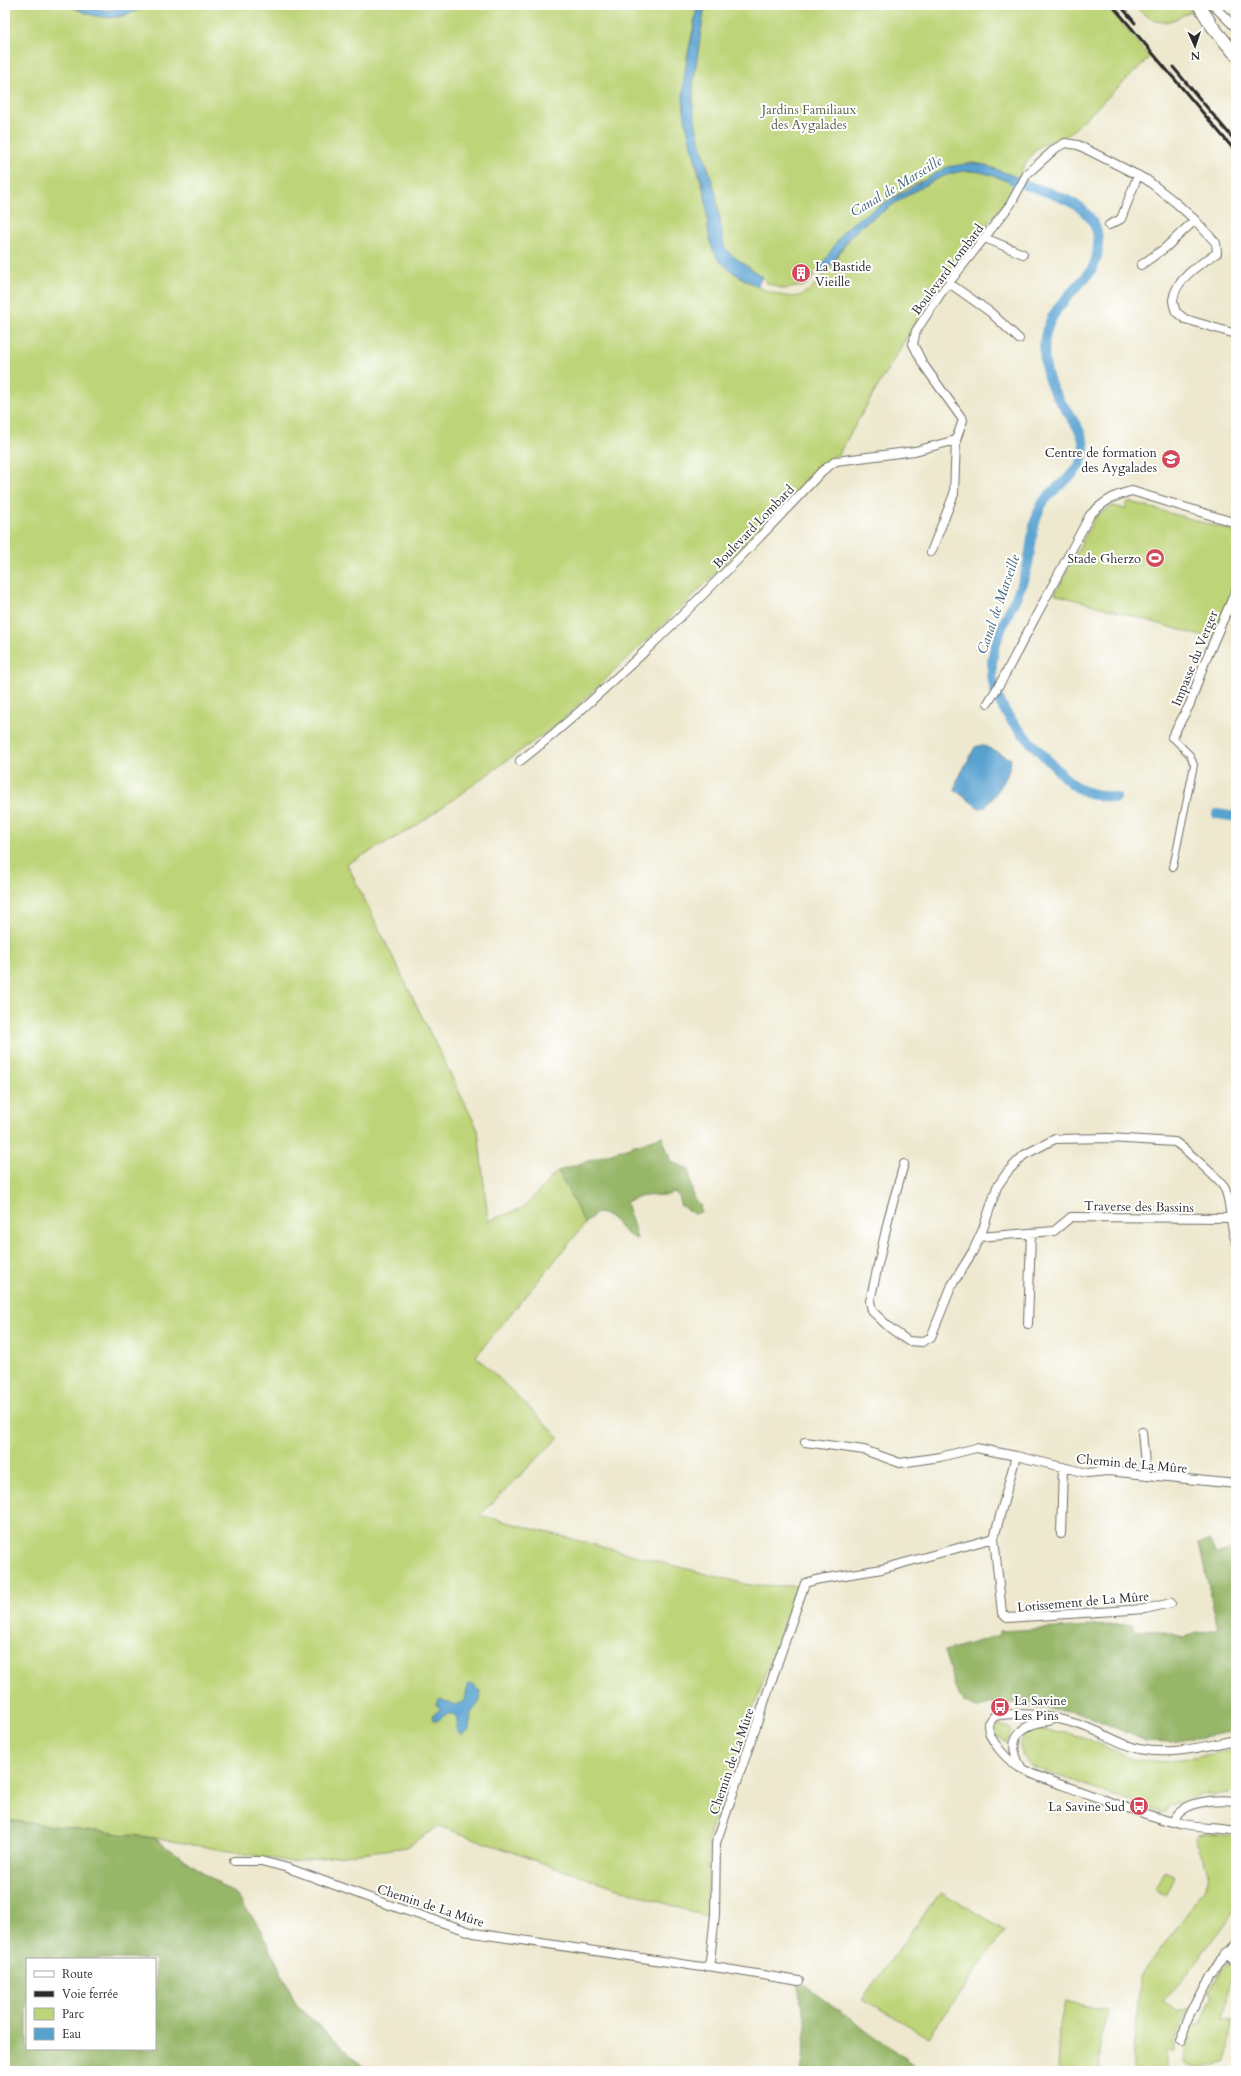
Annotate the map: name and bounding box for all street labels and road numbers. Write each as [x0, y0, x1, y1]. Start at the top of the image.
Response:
street label: Boulevard Lombard [908, 220, 988, 319]
street label: Boulevard Lombard [709, 481, 798, 572]
street label: Impasse du Verger [1168, 608, 1222, 709]
street label: Traverse des Bassins [1084, 1197, 1194, 1217]
street label: Chemin de La Mûre [1075, 1450, 1188, 1478]
street label: Lotissement de La Mûre [1016, 1587, 1150, 1617]
street label: Chemin de La Mûre [705, 1705, 759, 1817]
street label: Chemin de La Mûre [375, 1880, 487, 1932]

